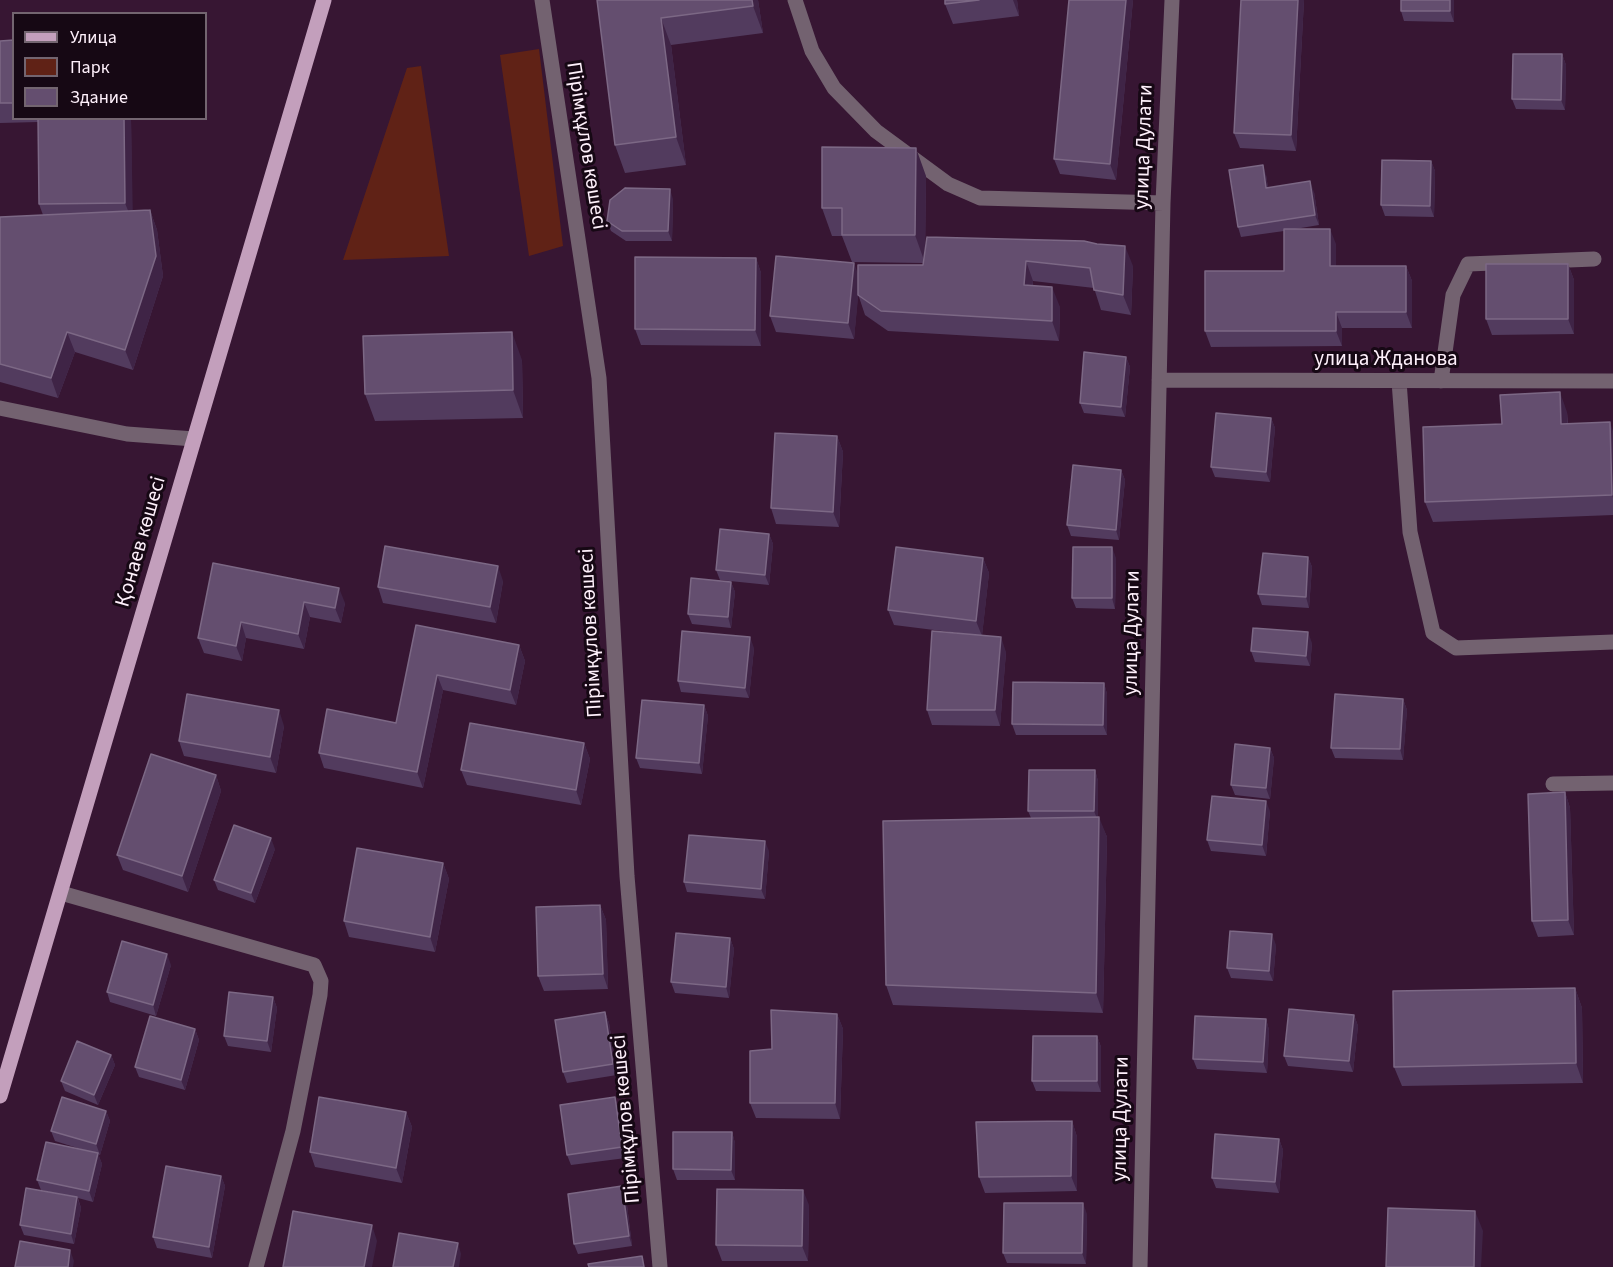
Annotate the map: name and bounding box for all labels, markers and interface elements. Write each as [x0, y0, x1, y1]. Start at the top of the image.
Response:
legend [12, 12, 207, 120]
text: Улица [70, 25, 117, 50]
text: Парк [70, 55, 110, 80]
street label: Пірімқұлов көшесі [559, 60, 611, 232]
street label: улица Дулати [1130, 84, 1160, 210]
text: Здание [70, 85, 128, 110]
street label: улица Жданова [1314, 347, 1458, 373]
street label: Қонаев көшесі [111, 474, 173, 610]
street label: Пірімқұлов көшесі [575, 548, 609, 718]
street label: улица Дулати [1119, 570, 1147, 696]
street label: Пірімқұлов көшесі [607, 1033, 647, 1205]
street label: улица Дулати [1108, 1056, 1136, 1182]

